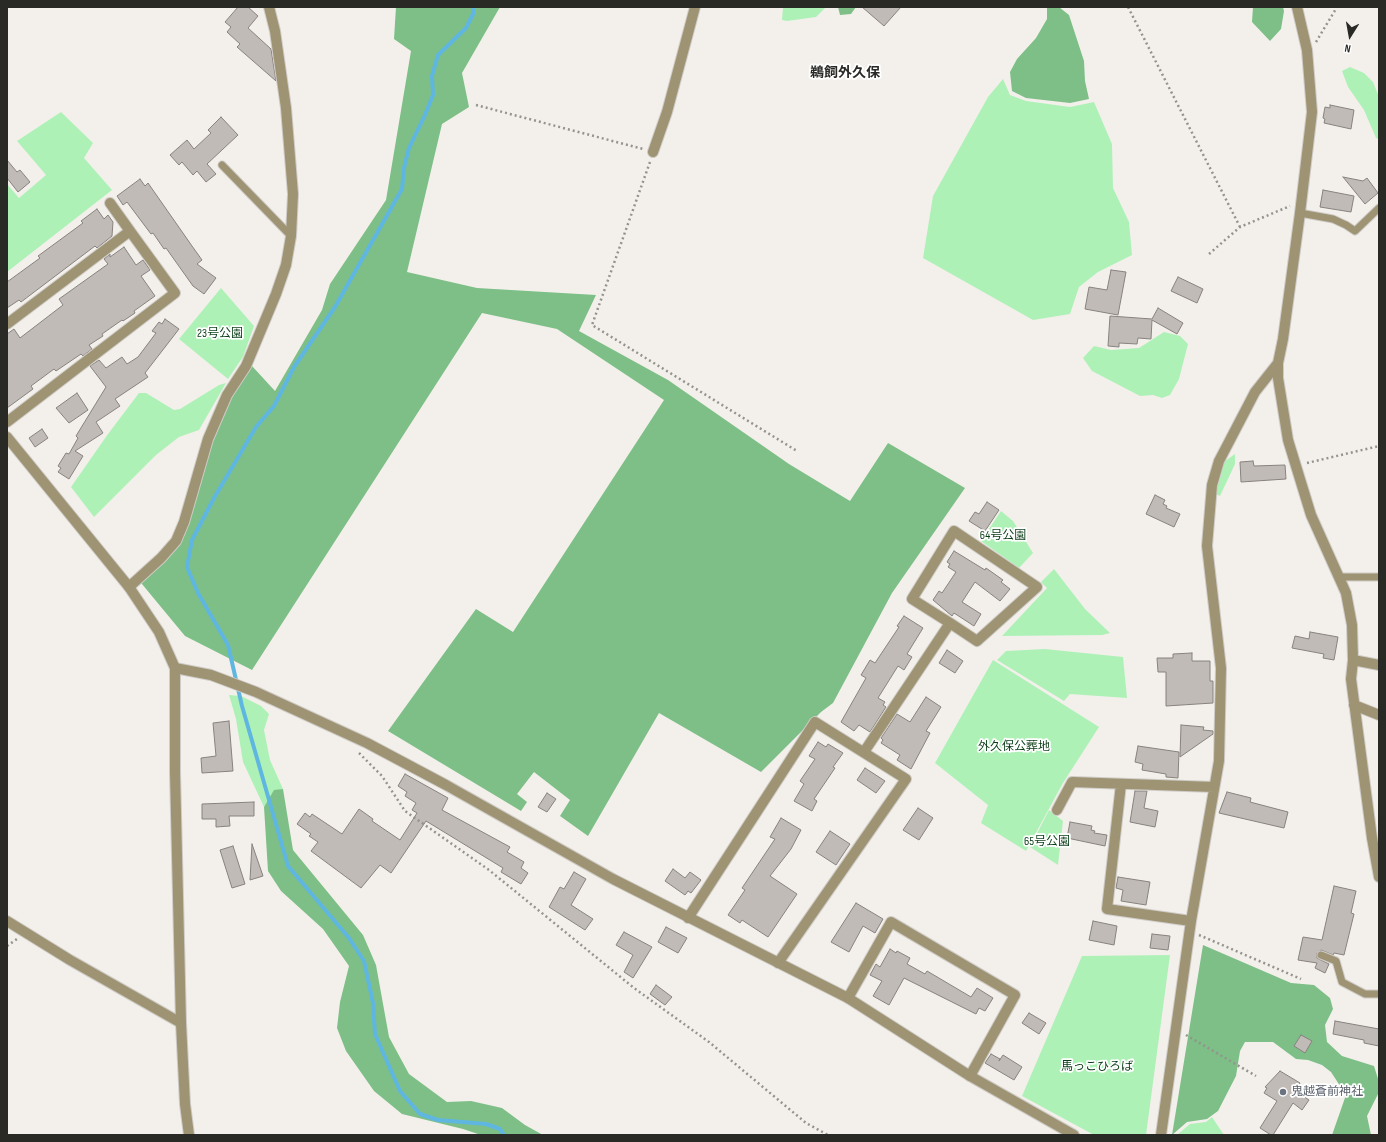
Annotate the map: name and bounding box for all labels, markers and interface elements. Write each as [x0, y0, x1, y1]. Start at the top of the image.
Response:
north arrow [1330, 16, 1370, 56]
text: N [1343, 41, 1352, 55]
district label: 鵜飼外久保 [810, 65, 880, 81]
park label: 23号公園 [197, 327, 243, 341]
park label: 64号公園 [980, 529, 1026, 543]
park label: 外久保公葬地 [978, 740, 1050, 754]
park label: 65号公園 [1024, 835, 1070, 849]
park label: 馬っこひろば [1061, 1060, 1133, 1074]
place label: 鬼越蒼前神社 [1291, 1085, 1363, 1099]
marker: 鬼越蒼前神社 [1278, 1087, 1288, 1097]

